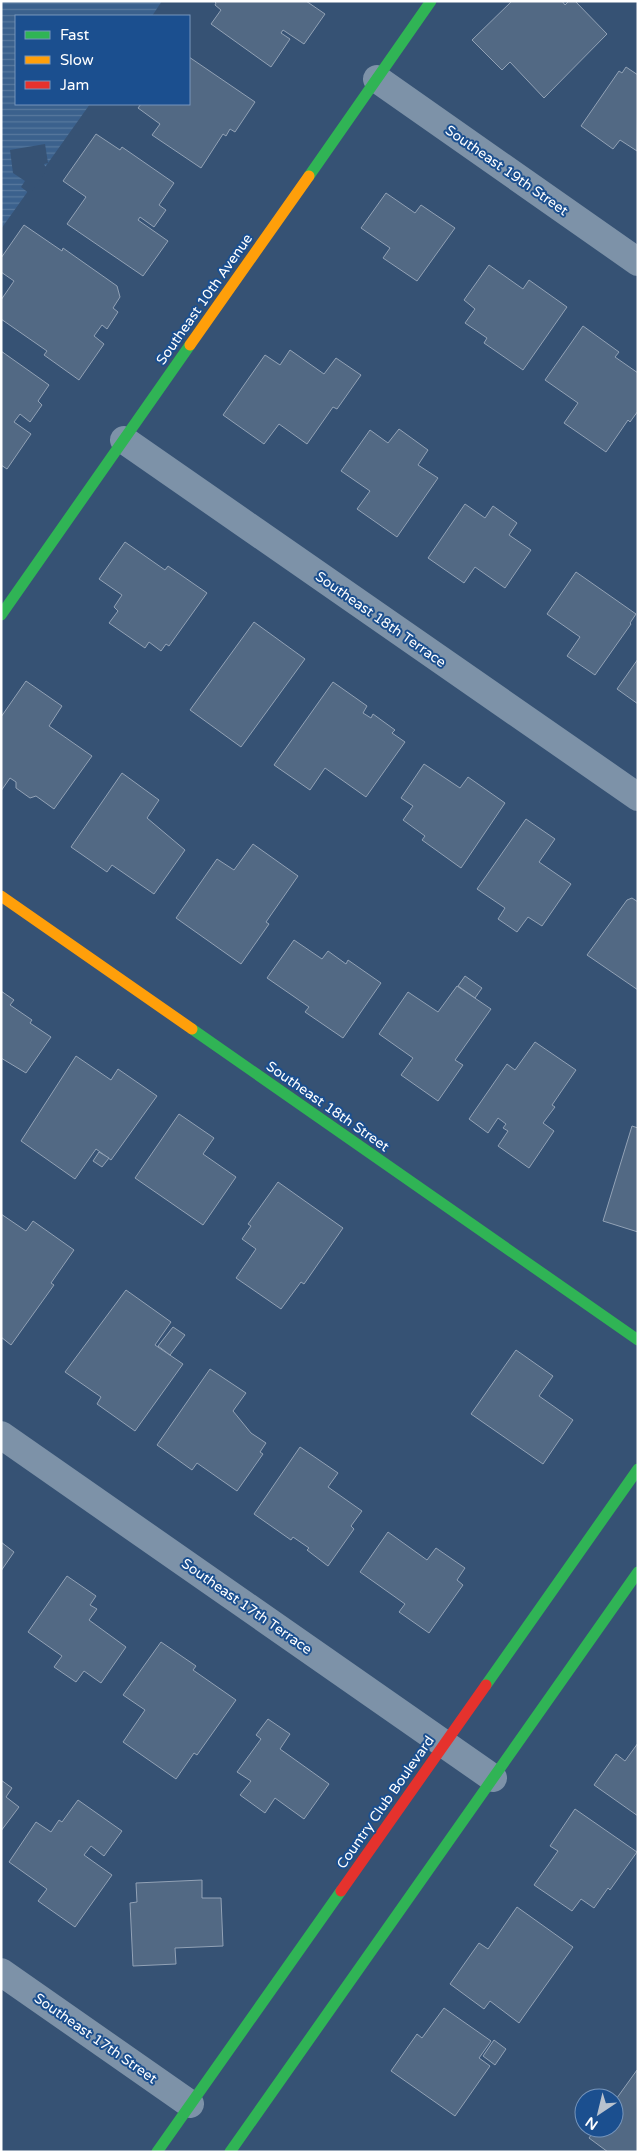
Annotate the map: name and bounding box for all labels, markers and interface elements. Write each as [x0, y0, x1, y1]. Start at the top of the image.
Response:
legend [15, 15, 190, 105]
text: Fast [60, 26, 90, 44]
text: Slow [60, 51, 94, 69]
text: Jam [60, 76, 89, 94]
street label: Southeast 19th Street [442, 122, 572, 220]
street label: Southeast 10th Avenue [153, 230, 256, 368]
street label: Southeast 18th Terrace [312, 568, 449, 671]
street label: Southeast 18th Street [263, 1058, 393, 1156]
street label: Southeast 17th Terrace [178, 1555, 315, 1658]
street label: Country Club Boulevard [333, 1733, 438, 1872]
street label: Southeast 17th Street [31, 1990, 161, 2088]
north arrow [574, 2088, 624, 2138]
text: N [582, 2113, 601, 2133]

